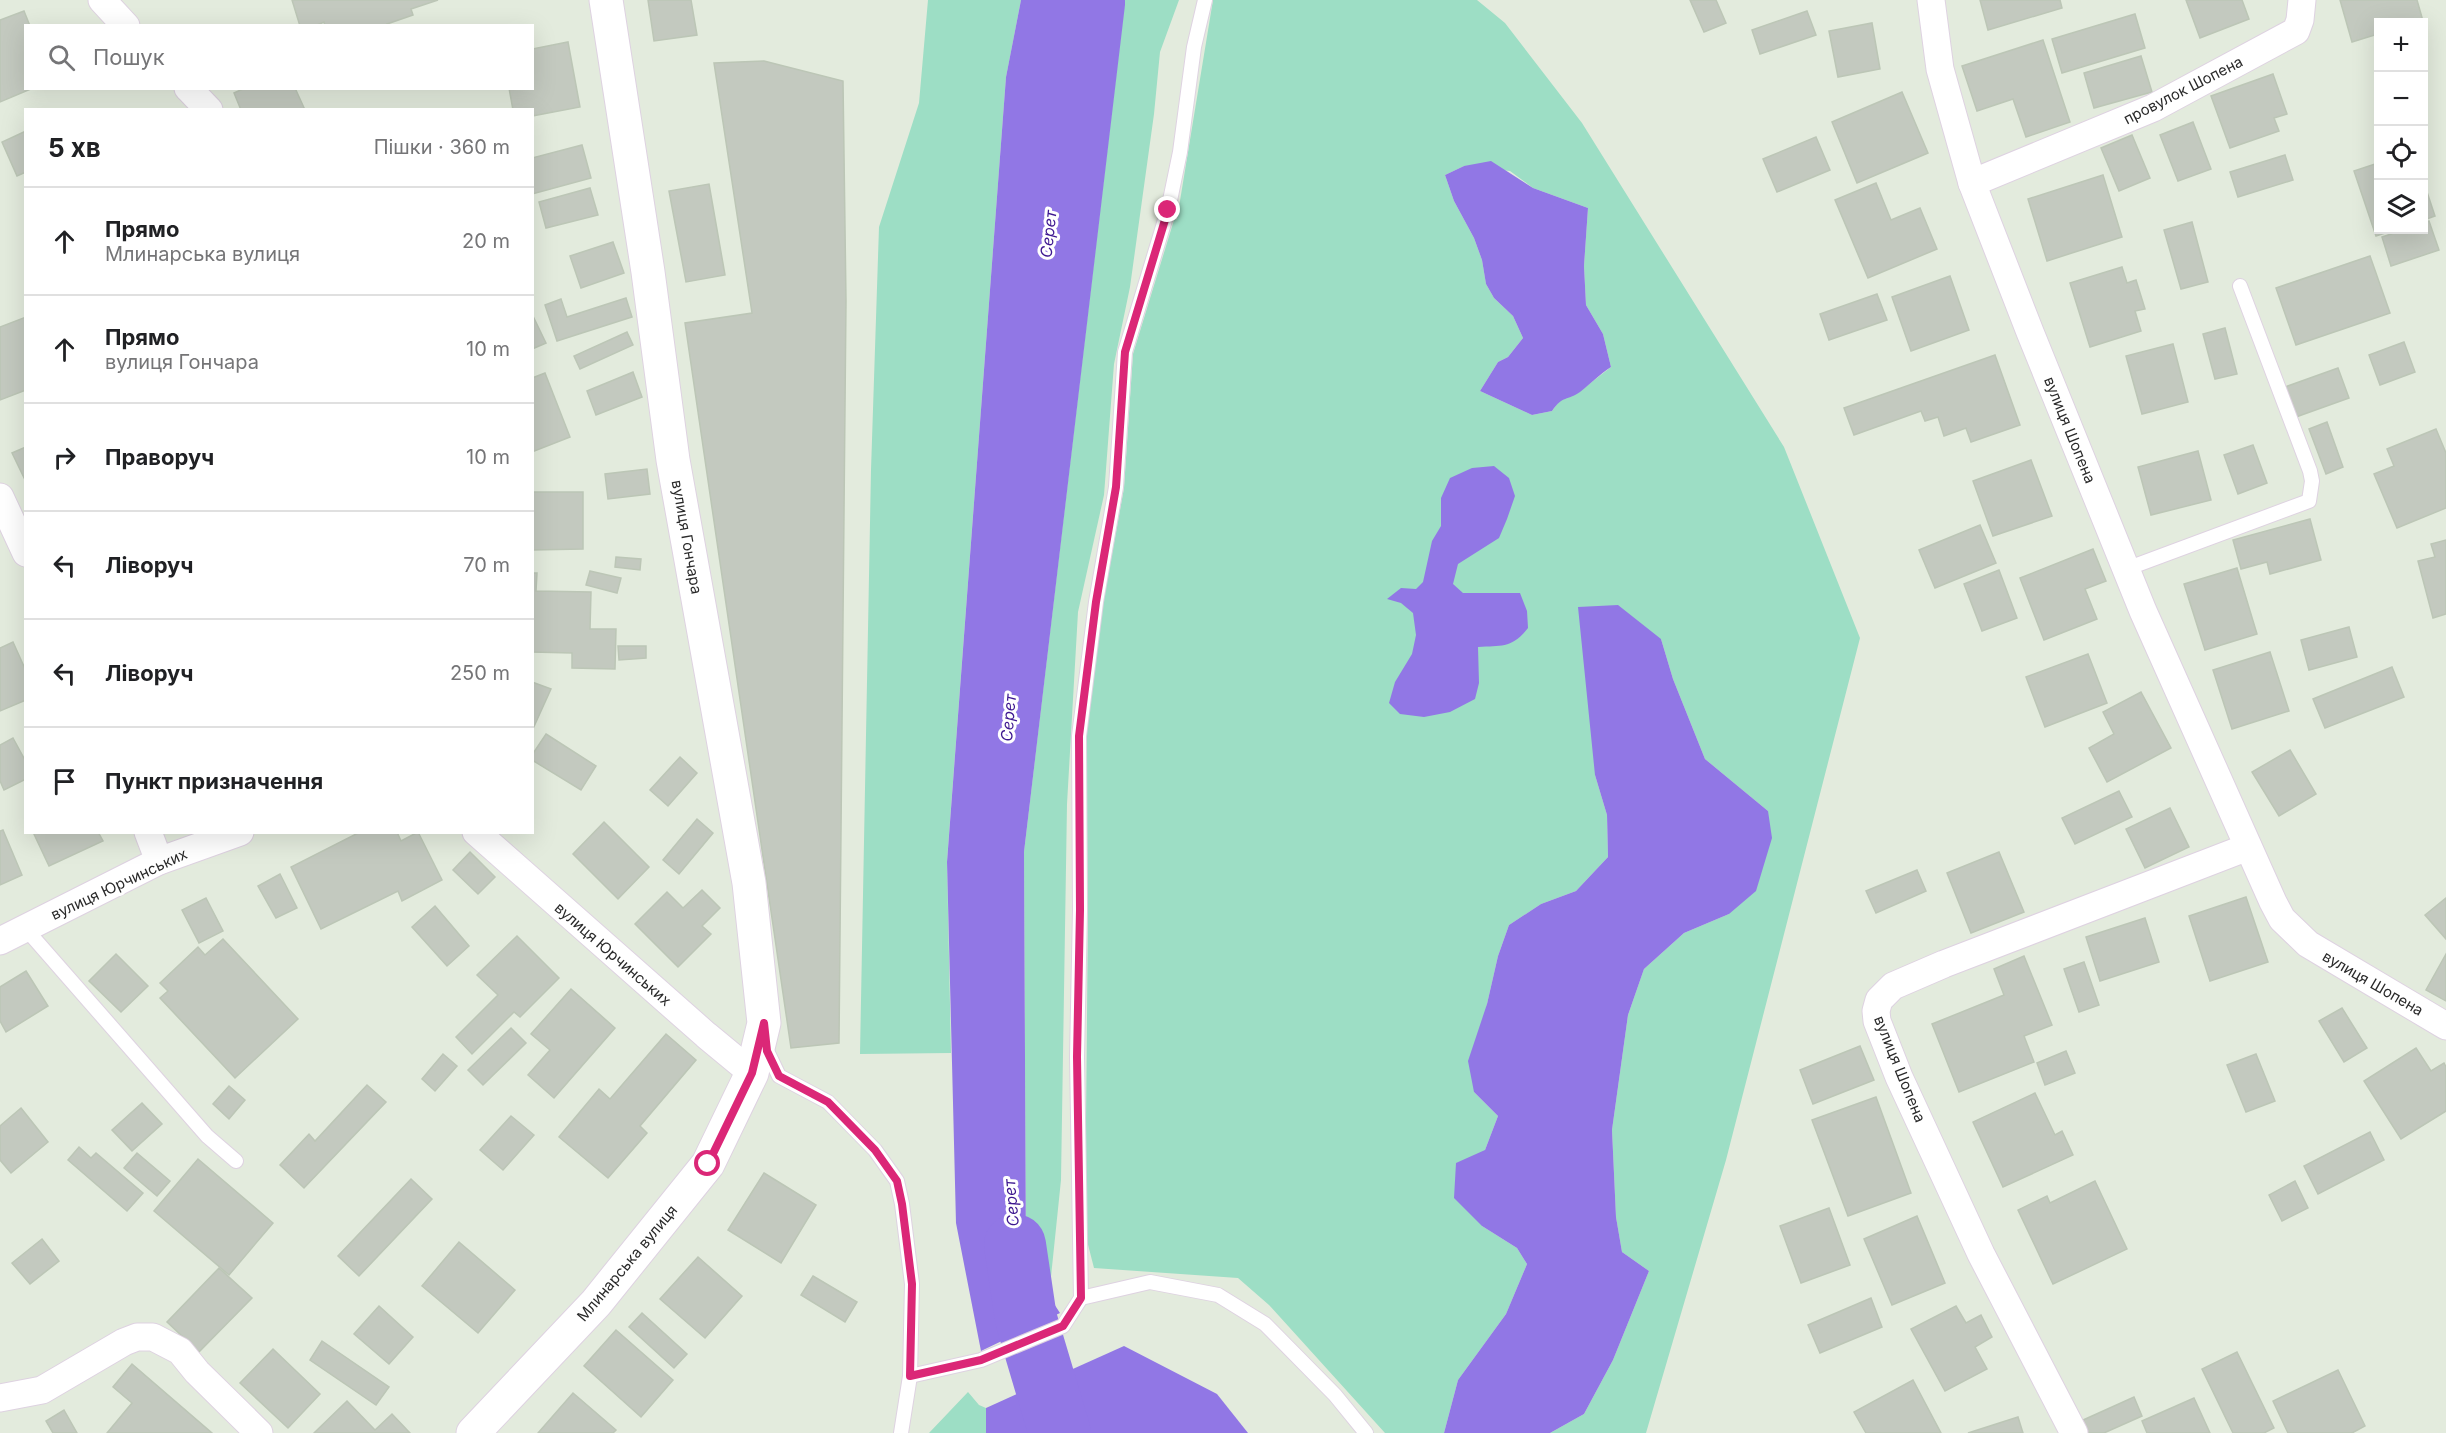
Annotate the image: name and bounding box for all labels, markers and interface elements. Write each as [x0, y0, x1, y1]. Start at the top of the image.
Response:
map controls [2374, 18, 2428, 234]
button: + [2374, 18, 2428, 72]
search box [24, 24, 534, 90]
icon: search [45, 41, 78, 74]
text: Пошук [93, 44, 165, 70]
street label: провулок Шопена [2120, 52, 2246, 128]
button: − [2374, 72, 2428, 126]
button: locate [2374, 126, 2428, 180]
text: 5 хв [48, 132, 101, 163]
text: Пішки · 360 m [374, 135, 510, 159]
button: layers [2374, 180, 2428, 234]
route end [1154, 196, 1180, 222]
water label: Серет [1036, 208, 1061, 259]
text: Прямо [105, 216, 179, 242]
icon: ahead [48, 225, 81, 258]
text: 20 m [462, 229, 510, 253]
text: Млинарська вулиця [105, 242, 300, 266]
text: Прямо [105, 324, 179, 350]
icon: ahead [48, 333, 81, 366]
text: 10 m [466, 337, 510, 361]
text: вулиця Гончара [105, 350, 259, 374]
street label: вулиця Шопена [2040, 374, 2100, 486]
icon: right [48, 441, 81, 474]
text: Праворуч [105, 444, 214, 470]
text: 10 m [466, 445, 510, 469]
street label: вулиця Гончара [668, 479, 706, 595]
icon: left [48, 549, 81, 582]
text: Ліворуч [105, 552, 193, 578]
text: 70 m [463, 553, 510, 577]
icon: left [48, 657, 81, 690]
text: Ліворуч [105, 660, 193, 686]
text: 250 m [450, 661, 510, 685]
water label: Серет [996, 692, 1020, 742]
icon: arrive [48, 765, 81, 798]
text: Пункт призначення [105, 768, 323, 794]
street label: вулиця Юрчинських [48, 844, 190, 924]
street label: вулиця Юрчинських [551, 898, 675, 1010]
street label: вулиця Шопена [2319, 946, 2427, 1020]
street label: вулиця Шопена [1870, 1013, 1930, 1125]
route start [694, 1150, 720, 1176]
water label: Серет [999, 1177, 1023, 1227]
street label: Млинарська вулиця [573, 1201, 681, 1325]

